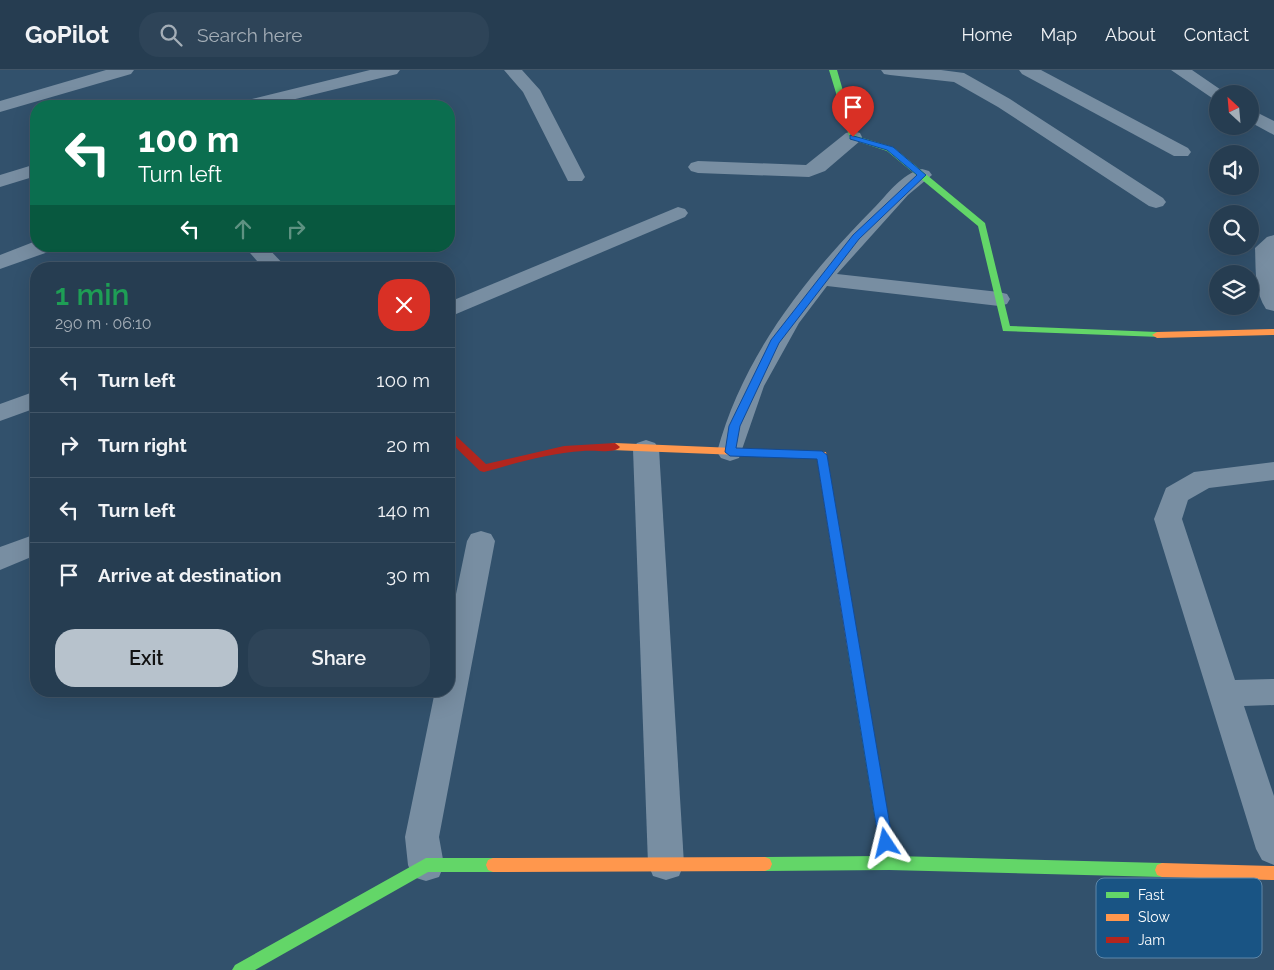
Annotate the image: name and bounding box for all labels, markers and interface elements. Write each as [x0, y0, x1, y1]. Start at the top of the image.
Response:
search box [139, 12, 489, 57]
text: GoPilot [25, 20, 109, 49]
icon: search [157, 21, 185, 49]
text: Search here [197, 24, 303, 46]
text: Home [961, 24, 1012, 45]
text: Map [1040, 24, 1077, 45]
text: About [1105, 24, 1156, 45]
text: Contact [1184, 24, 1249, 45]
north arrow [1209, 85, 1259, 135]
map controls [1209, 85, 1259, 315]
pin [832, 86, 874, 137]
icon: arrive [839, 93, 867, 121]
text: 100 m [138, 119, 239, 160]
icon: left [55, 120, 120, 185]
button: sound [1209, 145, 1259, 195]
text: Turn left [138, 161, 222, 187]
button: search [1209, 205, 1259, 255]
icon: left [176, 215, 204, 243]
icon: ahead [229, 215, 257, 243]
icon: right [282, 215, 310, 243]
button: layers [1209, 265, 1259, 315]
text: 1 min [55, 277, 130, 312]
button: close [378, 279, 430, 331]
text: 290 m · 06:10 [55, 314, 152, 333]
icon: left [55, 366, 83, 394]
text: Turn left [98, 369, 175, 391]
text: 100 m [376, 369, 430, 391]
icon: right [55, 431, 83, 459]
text: Turn right [98, 434, 187, 456]
text: 20 m [386, 434, 430, 456]
icon: left [55, 496, 83, 524]
text: Turn left [98, 499, 175, 521]
text: 140 m [378, 499, 430, 521]
icon: arrive [55, 561, 83, 589]
text: Arrive at destination [98, 564, 282, 586]
text: 30 m [386, 564, 430, 586]
button: Exit [55, 629, 238, 687]
button: Share [248, 629, 430, 687]
position arrow [859, 816, 911, 868]
legend [1096, 878, 1262, 958]
text: Fast [1138, 887, 1165, 903]
text: Slow [1138, 909, 1170, 925]
text: Jam [1138, 932, 1165, 948]

